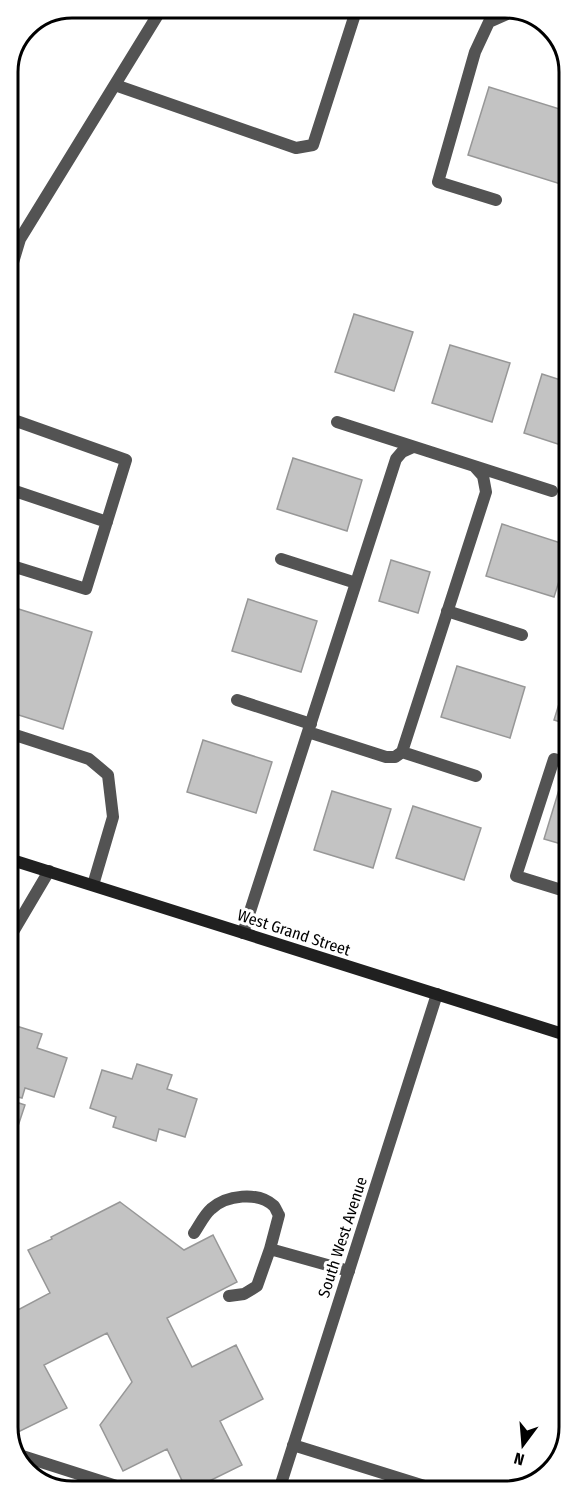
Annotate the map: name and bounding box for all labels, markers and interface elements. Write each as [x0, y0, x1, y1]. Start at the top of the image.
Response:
street label: West Grand Street [235, 905, 354, 960]
street label: South West Avenue [314, 1174, 371, 1300]
north arrow [493, 1415, 553, 1475]
text: N [512, 1448, 526, 1469]

